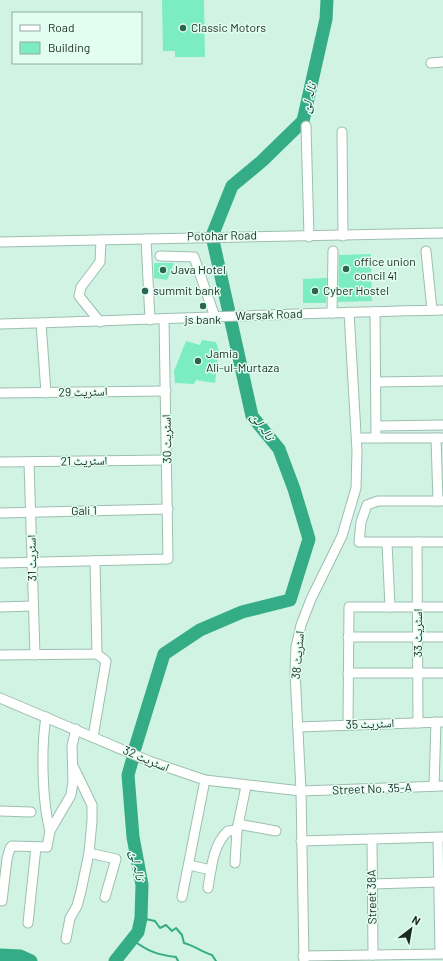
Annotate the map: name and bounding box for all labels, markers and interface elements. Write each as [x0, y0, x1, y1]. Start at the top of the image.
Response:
legend [12, 12, 142, 64]
text: Road [48, 20, 75, 34]
place label: Classic Motors [191, 20, 266, 34]
marker: Classic Motors [178, 23, 188, 33]
text: Building [48, 40, 90, 54]
water label: نالہ لئ [297, 79, 321, 115]
street label: Potohar Road [187, 227, 257, 243]
place label: office union concil 41 [354, 254, 416, 282]
place label: Java Hotel [171, 262, 226, 276]
marker: office union concil 41 [341, 264, 351, 274]
marker: Java Hotel [158, 265, 168, 275]
place label: summit bank [153, 283, 220, 297]
place label: Cyber Hostel [323, 283, 389, 297]
marker: summit bank [140, 286, 150, 296]
marker: Cyber Hostel [310, 286, 320, 296]
marker: js bank [198, 301, 208, 311]
street label: Warsak Road [235, 306, 303, 322]
place label: js bank [184, 312, 221, 326]
place label: Jamia Ali-ul-Murtaza [206, 346, 279, 374]
marker: Jamia Ali-ul-Murtaza [193, 356, 203, 366]
street label: اسٹریٹ 29 [58, 384, 108, 400]
water label: نالہ لئ [247, 409, 279, 445]
street label: اسٹریٹ 30 [159, 414, 175, 464]
street label: اسٹریٹ 21 [61, 453, 108, 469]
street label: Gali 1 [71, 503, 97, 517]
street label: اسٹریٹ 31 [24, 534, 40, 581]
street label: اسٹریٹ 33 [410, 609, 425, 657]
street label: اسٹریٹ 38 [288, 630, 307, 680]
street label: اسٹریٹ 35 [345, 715, 395, 732]
street label: اسٹریٹ 32 [121, 742, 172, 775]
street label: Street No. 35-A [332, 780, 412, 796]
water label: نالہ لئ [126, 849, 149, 884]
street label: Street 38A [364, 869, 378, 925]
north arrow [391, 909, 431, 949]
text: N [410, 913, 423, 927]

